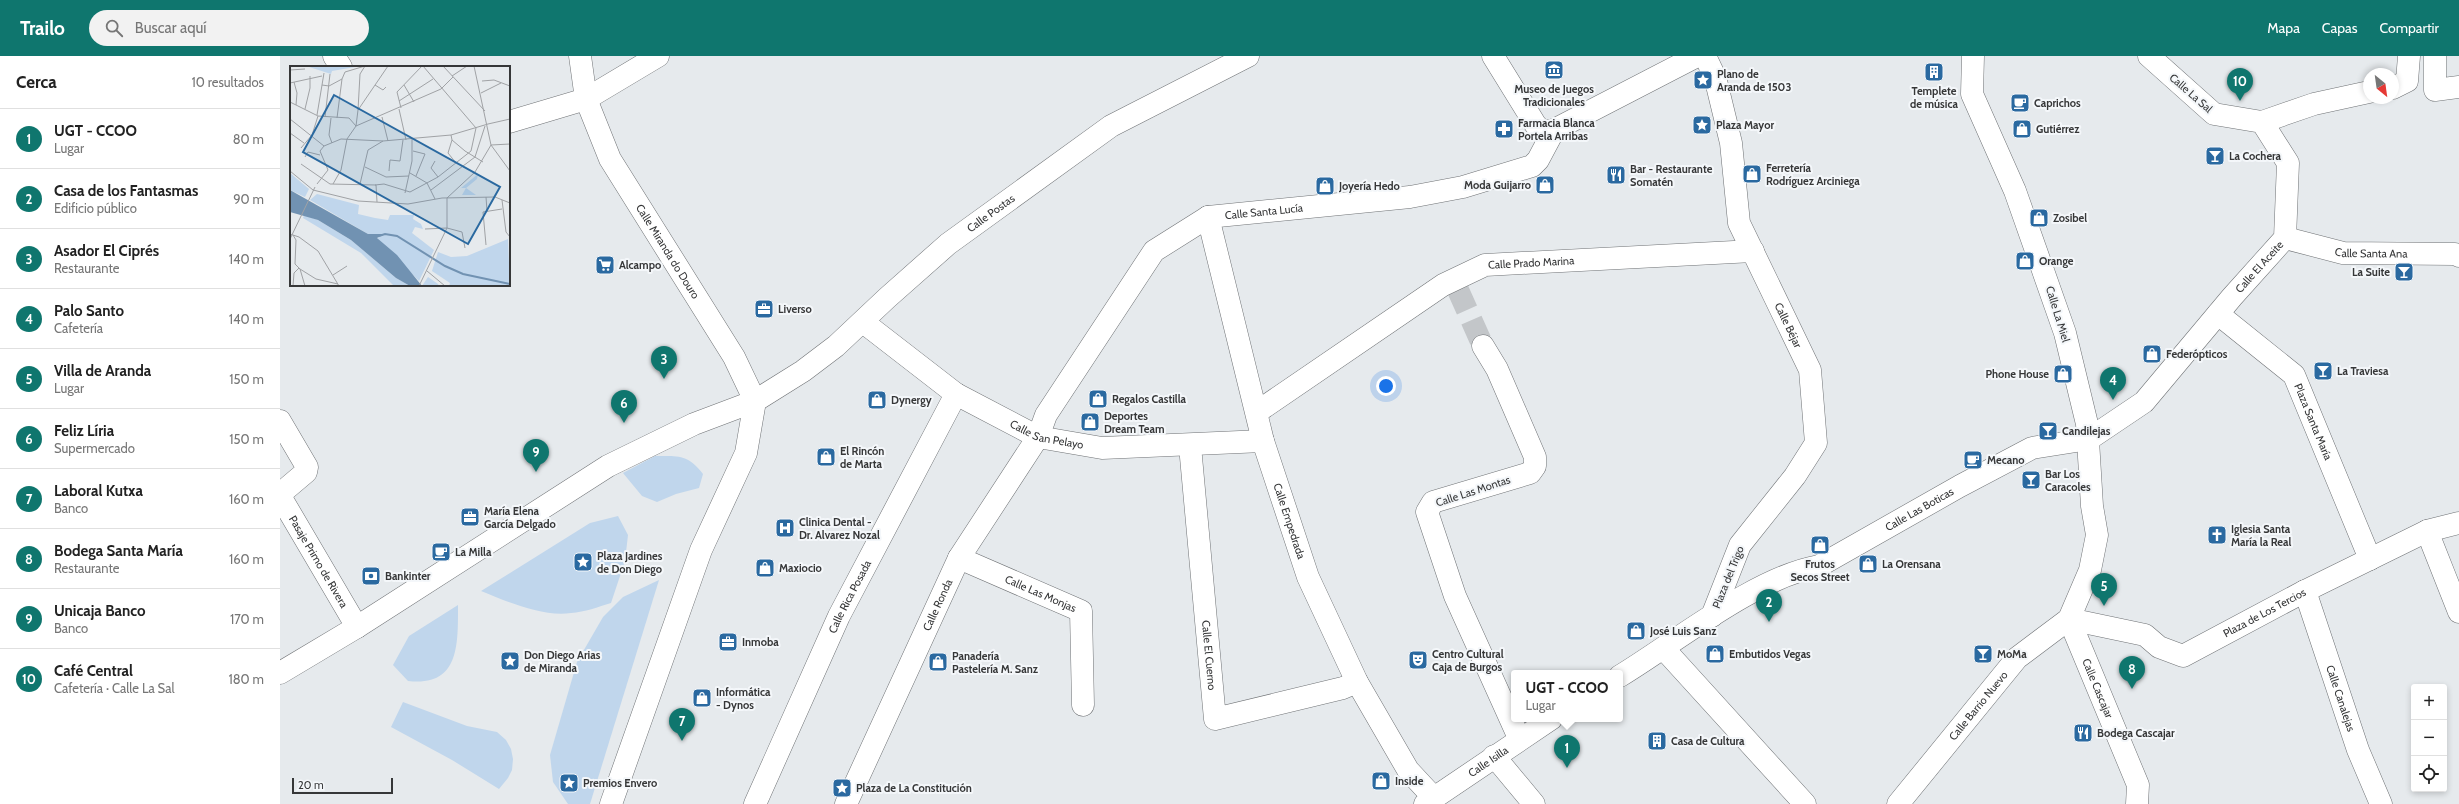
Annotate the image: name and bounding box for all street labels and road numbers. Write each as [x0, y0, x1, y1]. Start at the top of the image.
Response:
street label: Calle La Sal [2166, 70, 2216, 116]
street label: Calle Postas [964, 191, 1018, 235]
street label: Calle Miranda do Douro [633, 201, 703, 301]
street label: Calle Santa Lucía [1224, 201, 1304, 222]
street label: Calle El Aceite [2232, 237, 2287, 296]
street label: Calle Santa Ana [2333, 244, 2408, 261]
street label: Calle Prado Marina [1488, 253, 1575, 272]
street label: Calle La Miel [2043, 284, 2073, 344]
street label: Calle Béjar [1771, 300, 1805, 351]
street label: Plaza Santa María [2291, 381, 2336, 463]
street label: Calle San Pelayo [1008, 417, 1085, 452]
street label: Calle Las Montas [1434, 472, 1512, 510]
street label: Calle Empedrada [1270, 481, 1309, 561]
street label: Calle Las Boticas [1882, 484, 1956, 534]
street label: Pasaje Primo de Rivera [286, 513, 351, 611]
street label: Plaza del Trigo [1709, 544, 1747, 610]
street label: Calle Rica Posada [825, 557, 875, 635]
street label: Calle Las Monjas [1003, 572, 1079, 615]
street label: Calle Ronda [919, 576, 956, 633]
street label: Plaza de Los Tercios [2221, 585, 2309, 640]
street label: Calle El Cuerno [1199, 619, 1219, 691]
street label: Calle Cascajar [2079, 656, 2117, 721]
street label: Calle Canalejas [2323, 663, 2358, 734]
street label: Calle Barrio Nuevo [1946, 668, 2011, 743]
street label: Calle Isilla [1465, 743, 1511, 780]

